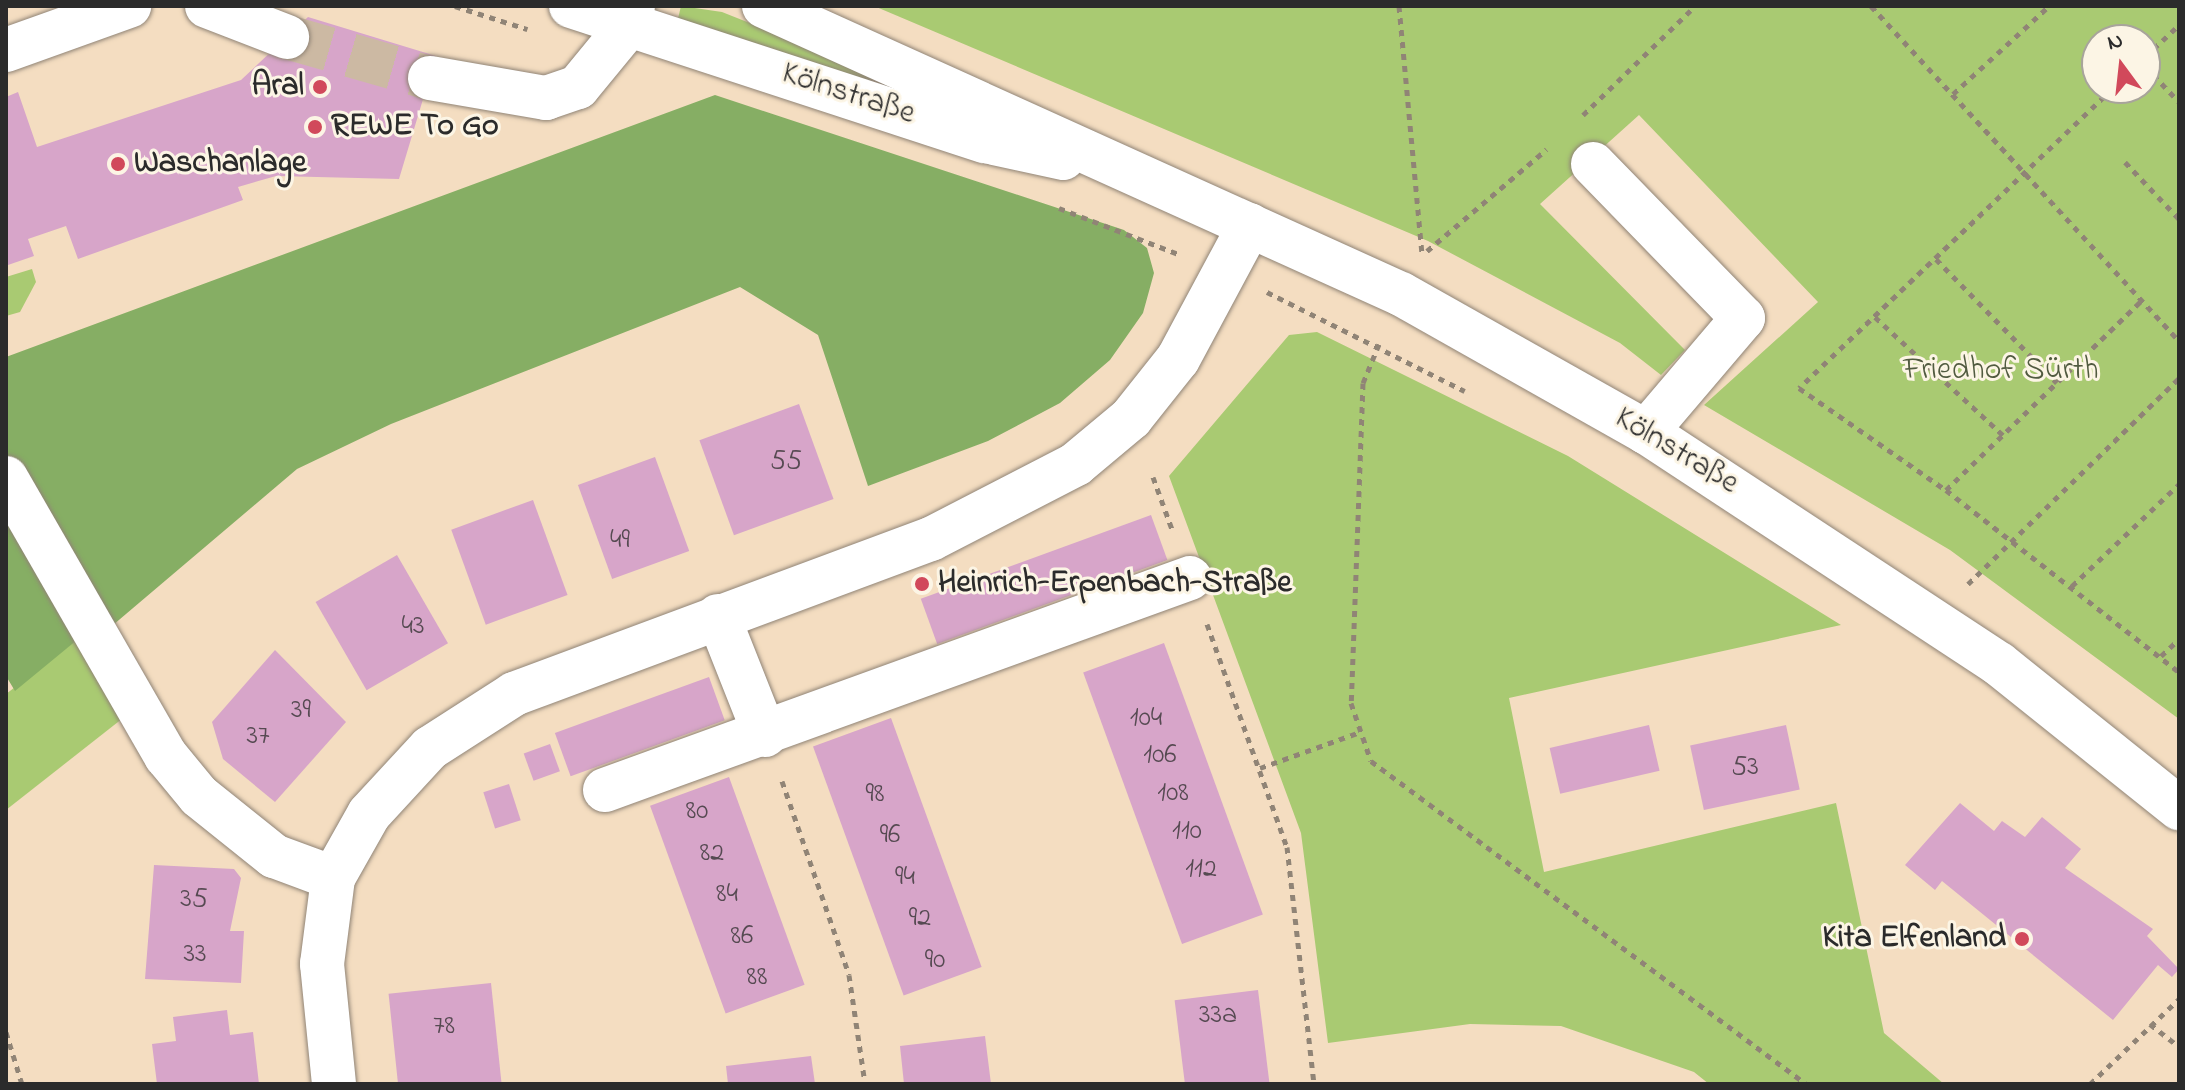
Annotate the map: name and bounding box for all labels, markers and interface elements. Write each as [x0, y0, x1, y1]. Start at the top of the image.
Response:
north arrow [2081, 24, 2161, 104]
text: N [2104, 25, 2127, 60]
street label: Kölnstraße [777, 55, 919, 135]
place label: Aral [252, 68, 304, 106]
marker: Aral [311, 78, 329, 96]
place label: REWE To Go [331, 108, 499, 146]
marker: REWE To Go [306, 118, 324, 136]
place label: Waschanlage [134, 145, 306, 183]
marker: Waschanlage [109, 155, 127, 173]
park label: Friedhof Sürth [1903, 352, 2099, 390]
street label: Kölnstraße [1607, 400, 1745, 504]
house number: 55 [770, 445, 802, 479]
house number: 49 [610, 524, 630, 558]
place label: Heinrich-Erpenbach-Straße [938, 565, 1292, 603]
marker: Heinrich-Erpenbach-Straße [913, 575, 931, 593]
house number: 43 [401, 610, 425, 644]
house number: 39 [291, 694, 311, 728]
house number: 104 [1130, 702, 1162, 736]
house number: 37 [246, 720, 270, 754]
house number: 106 [1143, 739, 1177, 773]
house number: 53 [1731, 751, 1759, 785]
house number: 108 [1157, 777, 1189, 811]
house number: 98 [866, 778, 884, 812]
house number: 80 [686, 795, 708, 829]
house number: 110 [1172, 815, 1202, 849]
house number: 96 [880, 819, 900, 853]
house number: 82 [700, 837, 724, 871]
house number: 112 [1185, 853, 1217, 887]
house number: 94 [895, 861, 915, 895]
house number: 84 [716, 878, 738, 912]
house number: 35 [180, 883, 208, 917]
house number: 92 [909, 902, 931, 936]
house number: 86 [731, 920, 753, 954]
place label: Kita Elfenland [1823, 920, 2006, 958]
marker: Kita Elfenland [2013, 930, 2031, 948]
house number: 33 [183, 938, 207, 972]
house number: 90 [925, 944, 945, 978]
house number: 88 [747, 961, 767, 995]
house number: 33a [1199, 999, 1237, 1033]
house number: 78 [433, 1010, 455, 1044]

